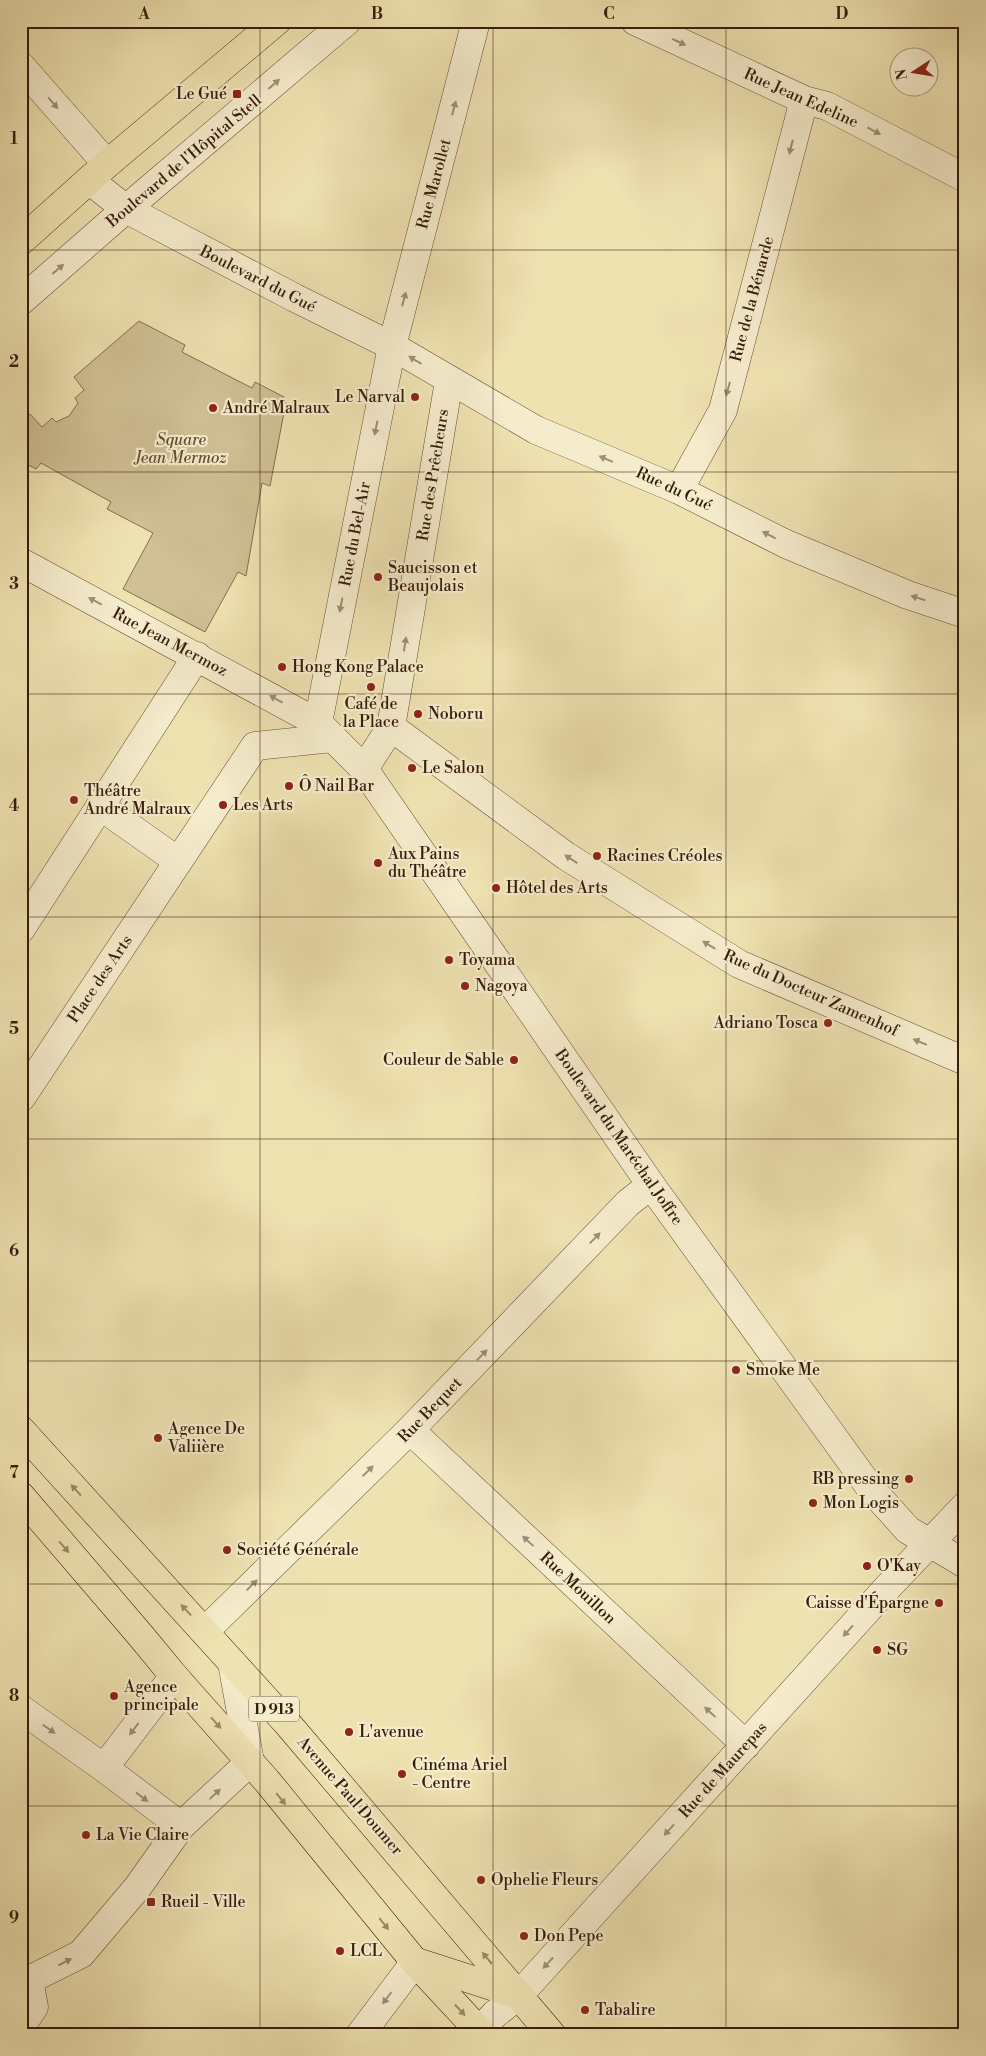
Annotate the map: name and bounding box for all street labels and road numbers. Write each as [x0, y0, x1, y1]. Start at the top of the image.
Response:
street label: Rue Jean Edeline [741, 64, 861, 132]
street label: Boulevard de l'Hôpital Stell [102, 90, 266, 232]
street label: Rue Marollet [412, 136, 456, 231]
street label: Rue de la Bénarde [726, 234, 778, 364]
street label: Boulevard du Gué [196, 241, 319, 317]
street label: Rue des Prêcheurs [413, 408, 453, 542]
street label: Rue du Gué [633, 463, 715, 515]
street label: Rue du Bel-Air [335, 480, 375, 588]
street label: Rue Jean Mermoz [109, 603, 231, 681]
street label: Place des Arts [63, 931, 137, 1027]
street label: Rue du Docteur Zamenhof [720, 945, 903, 1041]
street label: Boulevard du Maréchal Joffre [550, 1044, 688, 1229]
street label: Rue Bequet [394, 1373, 466, 1447]
street label: Rue Mouillon [536, 1548, 621, 1629]
road number: D 913 [249, 1696, 299, 1722]
street label: Rue de Maurepas [675, 1718, 771, 1822]
street label: Avenue Paul Doumer [292, 1732, 407, 1860]

